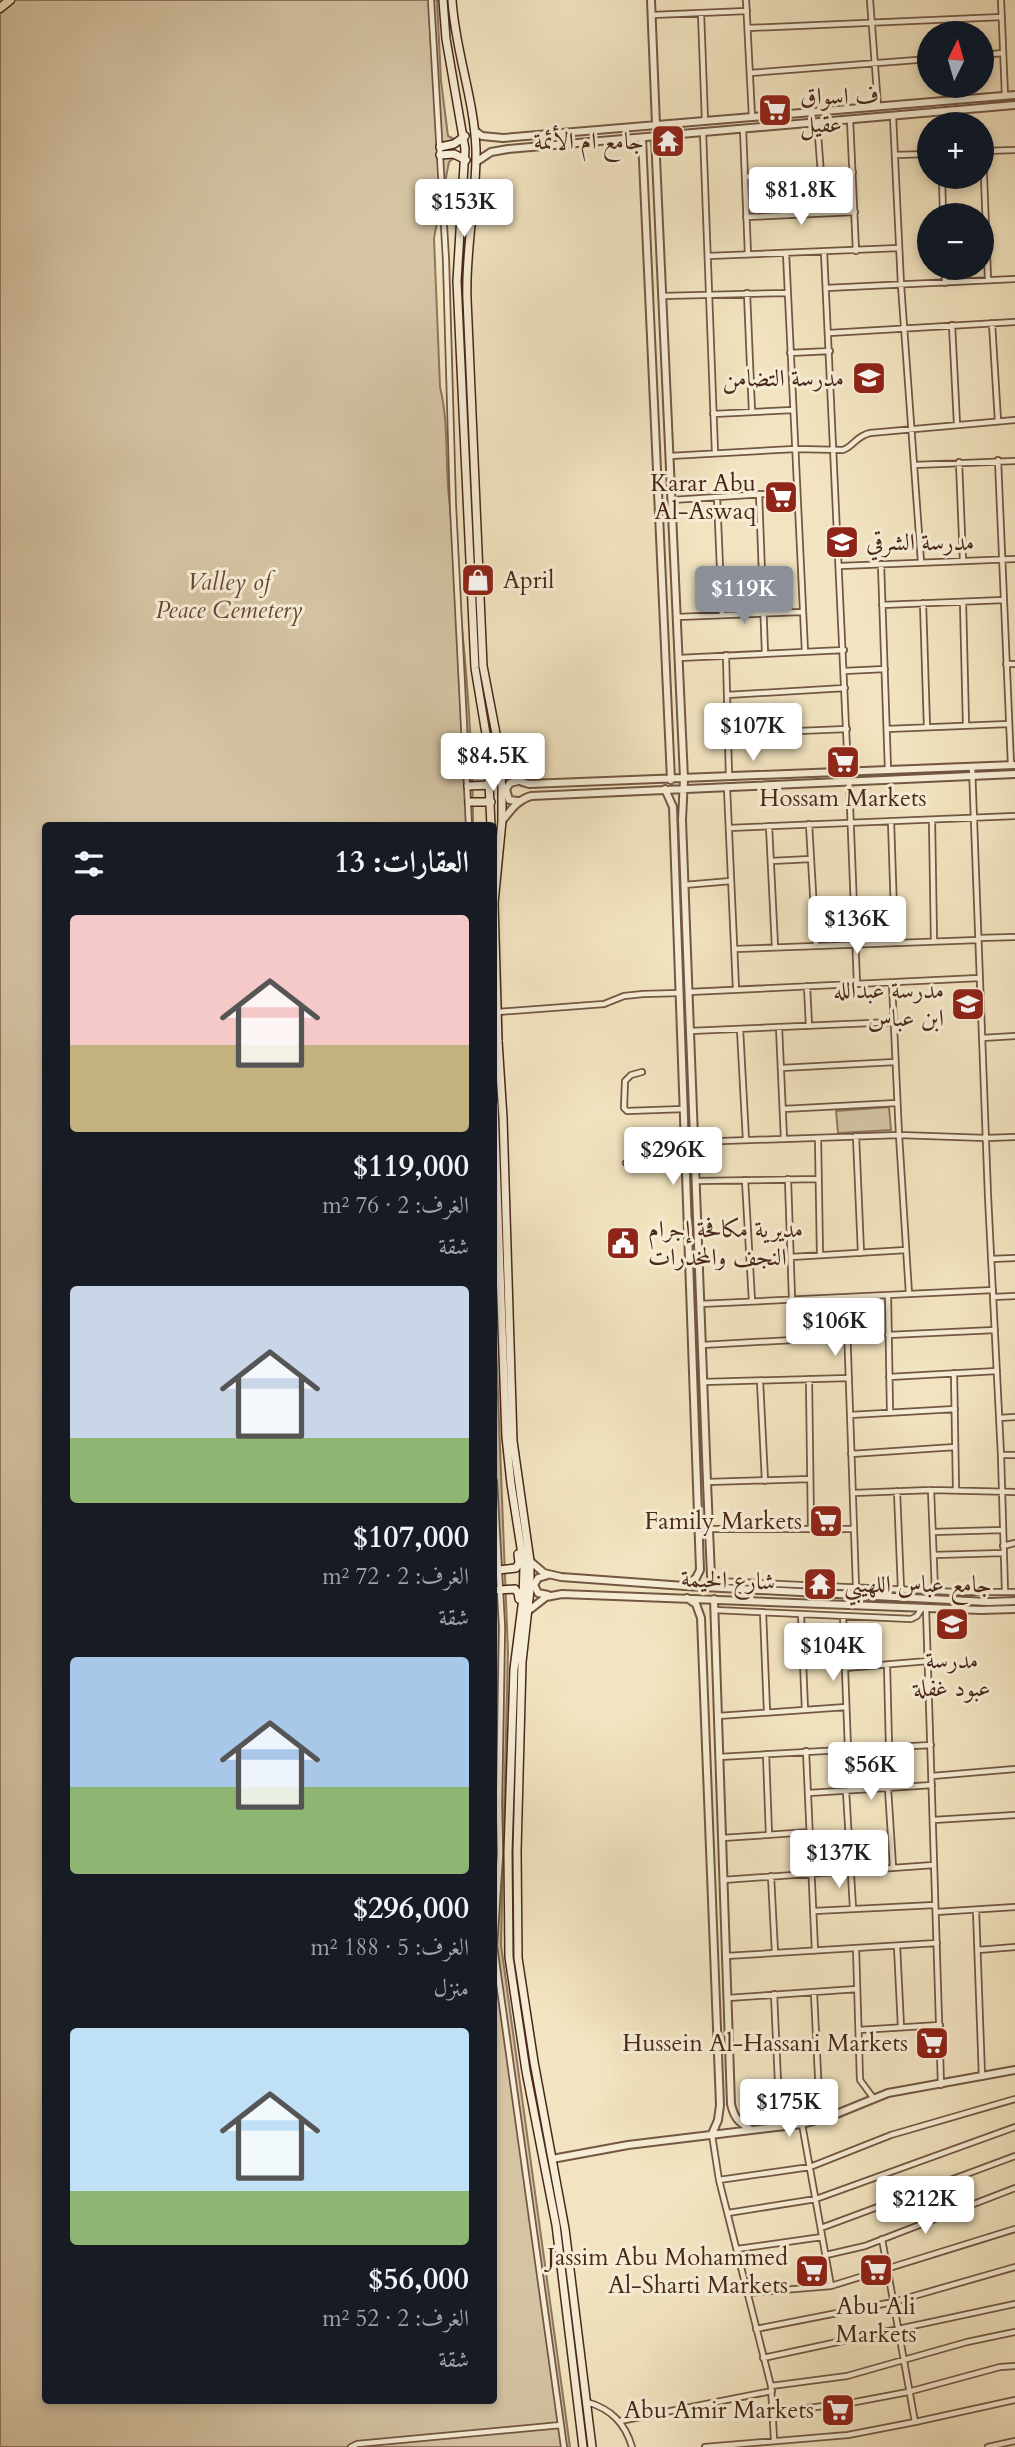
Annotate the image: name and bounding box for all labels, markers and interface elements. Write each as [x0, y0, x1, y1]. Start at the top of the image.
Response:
north arrow [917, 21, 994, 98]
map controls [917, 21, 994, 280]
place label: ف اسواق عقيل [800, 80, 879, 141]
supermarket icon: ف اسواق عقيل [756, 91, 794, 129]
button: + [917, 112, 994, 189]
temple icon: جامع ام الأئمة [649, 122, 687, 160]
place label: جامع ام الأئمة [534, 125, 644, 163]
pin: $81.8K [744, 168, 858, 227]
text: $81.8K [765, 174, 837, 205]
pin: $153K [415, 180, 513, 239]
text: $153K [431, 186, 497, 217]
button: − [917, 203, 994, 280]
school or university icon: مدرسة التضامن [850, 359, 888, 397]
place label: مدرسة التضامن [722, 362, 844, 395]
place label: Karar Abu Al-Aswaq [650, 467, 756, 528]
supermarket icon: Karar Abu Al-Aswaq [762, 478, 800, 516]
school or university icon: مدرسة الشرقي [823, 523, 861, 561]
place label: مدرسة الشرقي [866, 526, 974, 561]
shop icon: April [459, 561, 497, 599]
place label: April [503, 564, 554, 597]
park label: Valley of Peace Cemetery [156, 566, 303, 627]
pin: $119K [695, 566, 793, 626]
text: $119K [711, 573, 777, 604]
pin: $107K [704, 704, 802, 763]
text: $107K [720, 710, 786, 741]
pin: $84.5K [436, 734, 550, 793]
text: $84.5K [457, 740, 529, 771]
supermarket icon: Hossam Markets [824, 743, 862, 781]
place label: Hossam Markets [759, 782, 927, 815]
text: العقارات: 13 [334, 842, 469, 883]
icon: filters [70, 845, 108, 883]
pin: $136K [808, 897, 906, 956]
text: $136K [824, 903, 890, 934]
icon: home [207, 960, 333, 1086]
place label: مدرسة عبدالله ابن عباس [833, 974, 944, 1035]
school or university icon: مدرسة عبدالله ابن عباس [949, 985, 987, 1023]
pin: $296K [624, 1128, 722, 1187]
text: $296K [640, 1134, 706, 1165]
text: $119,000 [353, 1146, 469, 1187]
text: الغرف: 2 · 76 m² [322, 1190, 469, 1221]
place label: مديرية مكافحة إجرام النجف والمخدرات [648, 1213, 803, 1274]
public building icon: مديرية مكافحة إجرام النجف والمخدرات [604, 1224, 642, 1262]
text: شقة [439, 1231, 469, 1262]
pin: $106K [786, 1298, 884, 1358]
text: $106K [802, 1305, 868, 1336]
icon: home [207, 1331, 333, 1457]
supermarket icon: Family Markets [807, 1502, 845, 1540]
place label: Family Markets [645, 1505, 802, 1538]
text: $107,000 [353, 1517, 469, 1558]
text: الغرف: 2 · 72 m² [322, 1561, 469, 1592]
street label: شارع الخيمة [680, 1562, 776, 1602]
temple icon: جامع عباس اللهيبي [801, 1565, 839, 1603]
place label: جامع عباس اللهيبي [844, 1568, 992, 1606]
text: شقة [439, 1602, 469, 1633]
school or university icon: مدرسة عبود غفلة [933, 1605, 971, 1643]
pin: $104K [784, 1624, 882, 1683]
text: $104K [800, 1630, 866, 1661]
place label: مدرسة عبود غفلة [912, 1644, 991, 1705]
icon: home [207, 1702, 333, 1828]
pin: $56K [830, 1742, 912, 1802]
text: $56K [844, 1749, 898, 1780]
pin: $137K [790, 1830, 888, 1890]
text: $137K [806, 1837, 872, 1868]
text: $296,000 [353, 1888, 469, 1929]
text: الغرف: 5 · 188 m² [310, 1932, 469, 1963]
text: منزل [434, 1973, 469, 2004]
supermarket icon: Hussein Al-Hassani Markets [913, 2024, 951, 2062]
place label: Hussein Al-Hassani Markets [622, 2027, 908, 2060]
icon: home [207, 2073, 333, 2199]
pin: $175K [740, 2080, 838, 2139]
text: $175K [756, 2086, 822, 2117]
pin: $212K [876, 2176, 974, 2236]
text: $212K [892, 2183, 958, 2214]
place label: Jassim Abu Mohammed Al-Sharti Markets [544, 2241, 788, 2302]
supermarket icon: Abu Ali Markets [857, 2251, 895, 2289]
supermarket icon: Jassim Abu Mohammed Al-Sharti Markets [793, 2252, 831, 2290]
text: $56,000 [368, 2259, 469, 2300]
place label: Abu Ali Markets [835, 2290, 917, 2351]
text: الغرف: 2 · 52 m² [322, 2303, 469, 2334]
text: شقة [439, 2344, 469, 2375]
supermarket icon: Abu Amir Markets [819, 2391, 857, 2429]
place label: Abu Amir Markets [624, 2394, 814, 2427]

